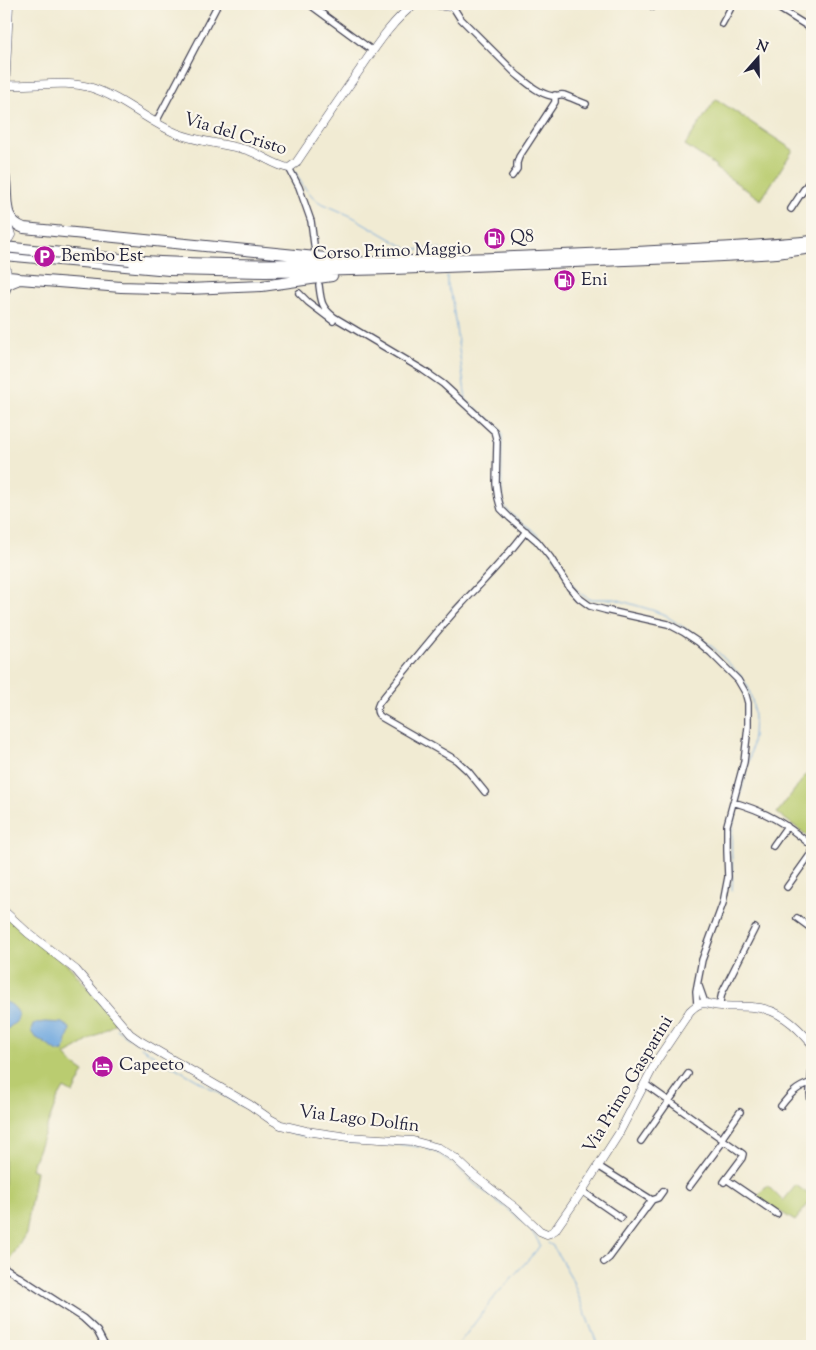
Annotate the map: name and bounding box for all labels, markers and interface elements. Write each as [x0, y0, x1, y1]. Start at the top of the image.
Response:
north arrow [734, 32, 784, 82]
text: N [753, 36, 770, 59]
street label: Via del Cristo [180, 107, 290, 163]
place label: Q8 [510, 225, 534, 251]
fuel station icon: Q8 [482, 226, 506, 250]
street label: Corso Primo Maggio [312, 236, 472, 268]
place label: Bembo Est [61, 244, 143, 270]
parking icon: Bembo Est [33, 245, 57, 269]
place label: Eni [581, 268, 608, 294]
fuel station icon: Eni [553, 269, 577, 293]
street label: Via Primo Gasparini [578, 1011, 680, 1159]
place label: Capeeto [119, 1053, 184, 1079]
hotel icon: Capeeto [91, 1054, 115, 1078]
street label: Via Lago Dolfin [297, 1100, 421, 1140]

